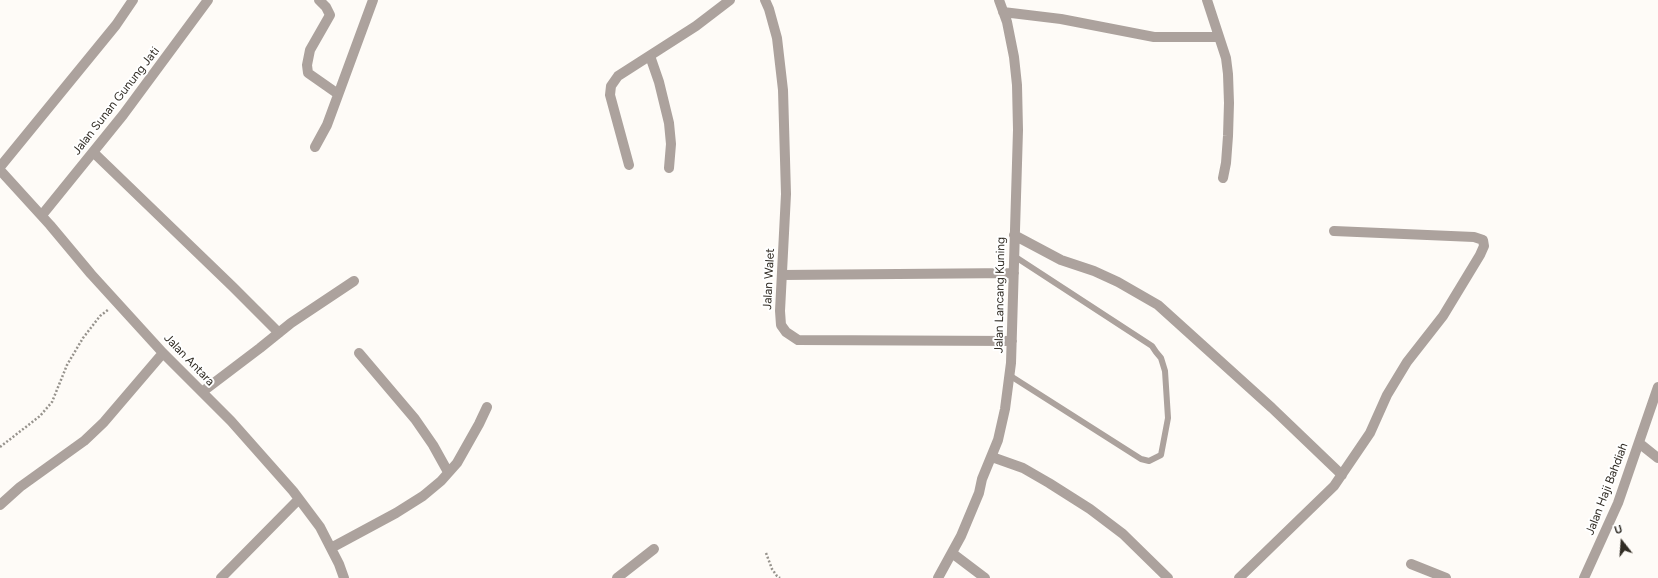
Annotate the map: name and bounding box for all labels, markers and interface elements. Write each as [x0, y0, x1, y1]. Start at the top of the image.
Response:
street label: Jalan Sunan Gunung Jati [69, 44, 163, 158]
street label: Jalan Lancang Kuning [992, 237, 1008, 353]
street label: Jalan Walet [760, 248, 778, 310]
street label: Jalan Antara [161, 331, 217, 389]
street label: Jalan Haji Bahdiah [1583, 441, 1631, 537]
north arrow [1602, 522, 1642, 562]
text: U [1613, 523, 1624, 537]

